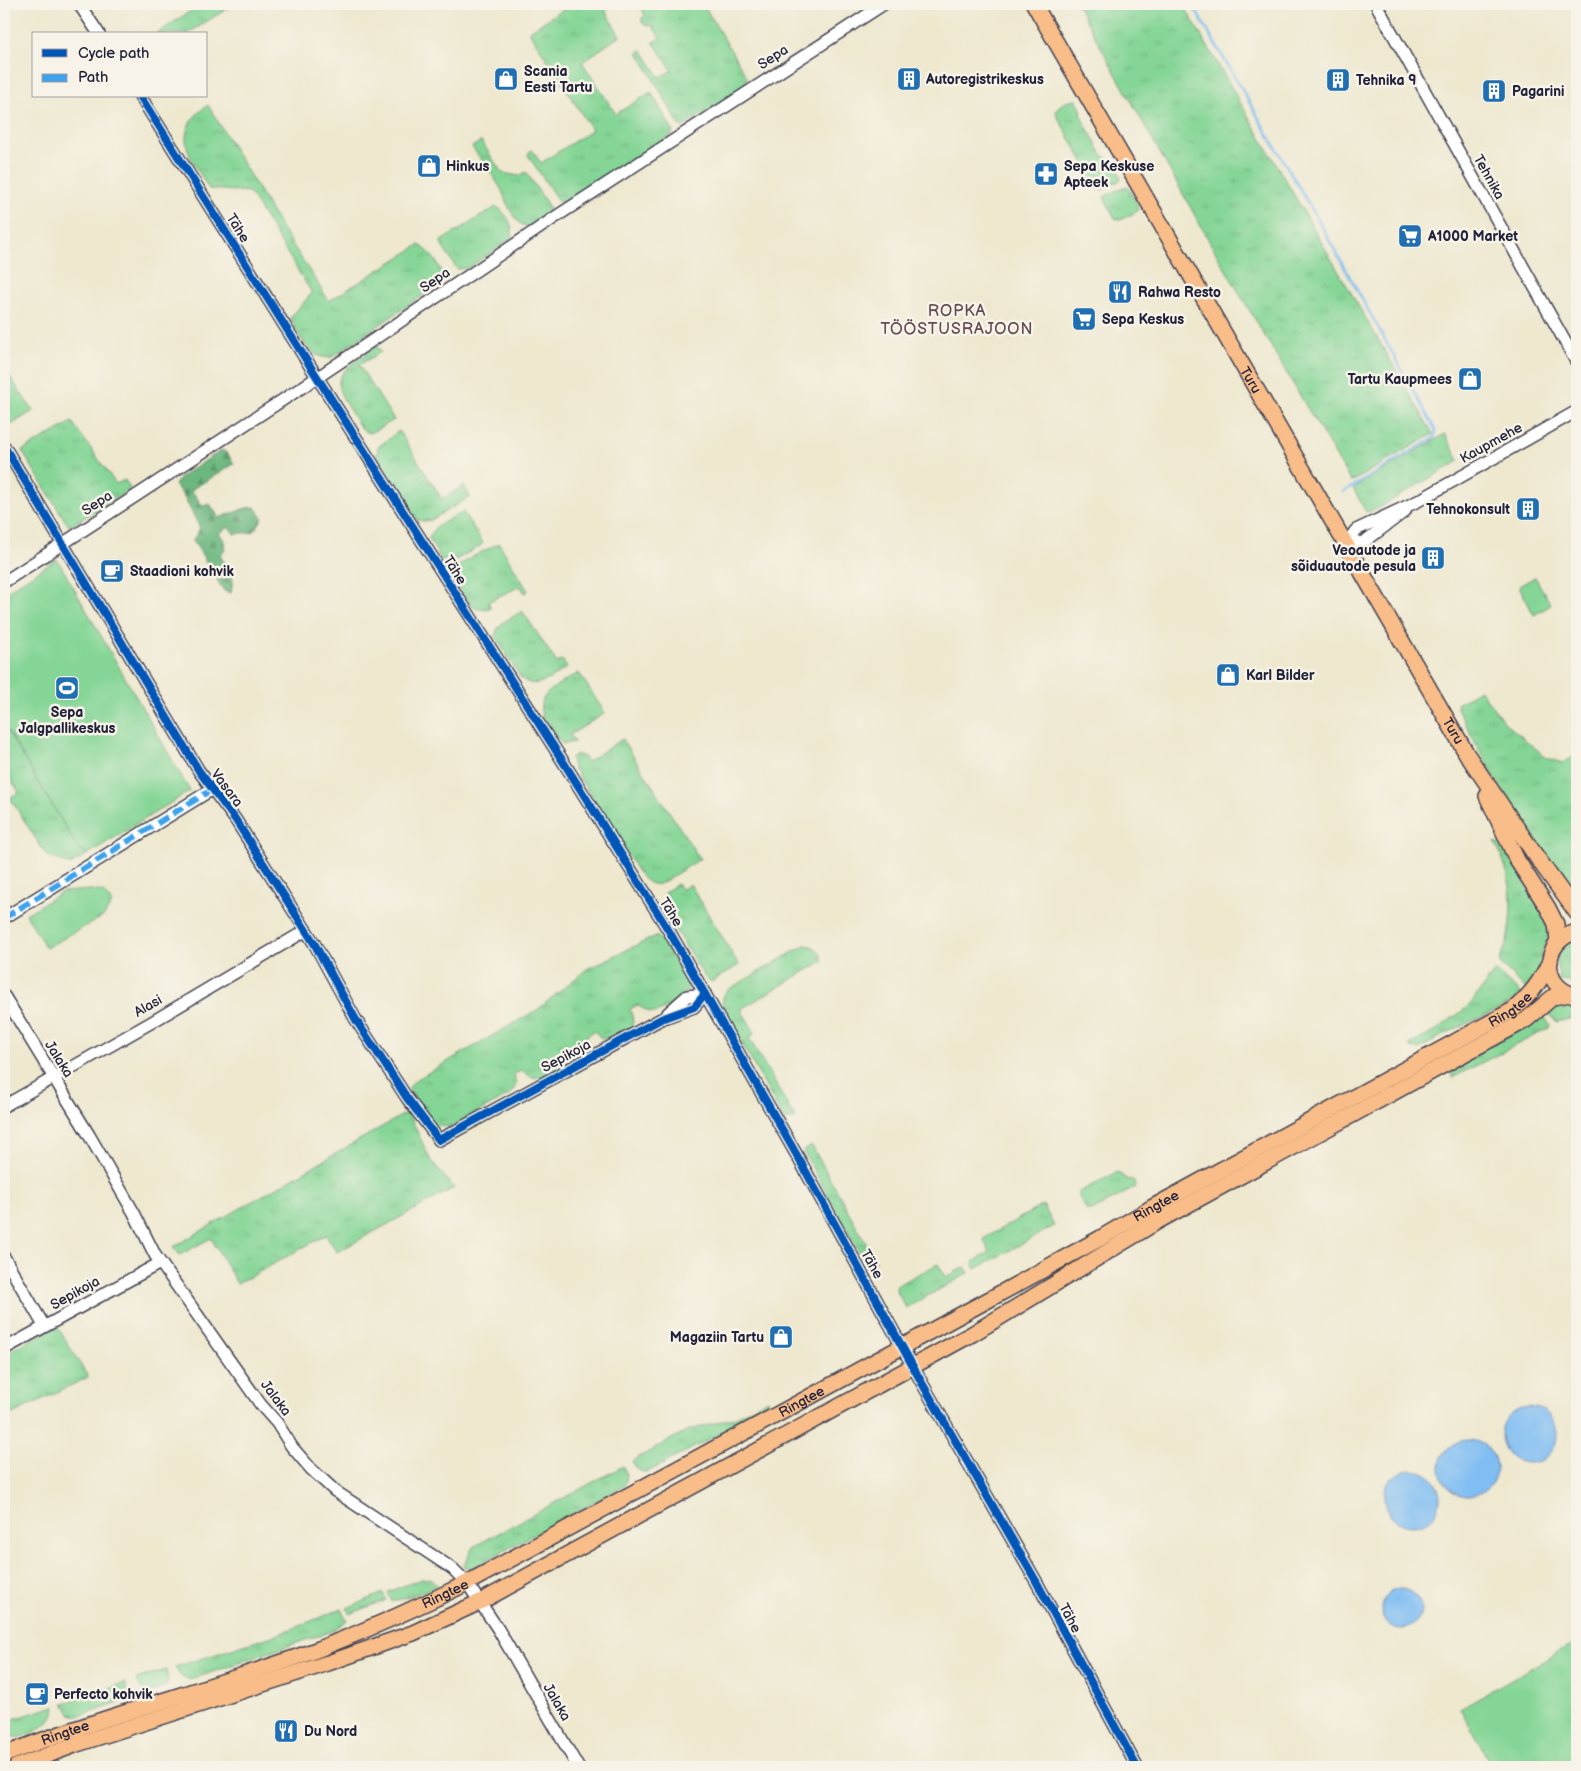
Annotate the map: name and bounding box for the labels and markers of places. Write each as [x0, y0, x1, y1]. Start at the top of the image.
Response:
place label: Scania Eesti Tartu [524, 63, 593, 96]
shop icon: Scania Eesti Tartu [493, 66, 519, 92]
building icon: Autoregistrikeskus [896, 66, 922, 92]
building icon: Tehnika 9 [1325, 67, 1351, 93]
place label: Autoregistrikeskus [925, 71, 1044, 88]
place label: Tehnika 9 [1356, 72, 1416, 89]
building icon: Pagarini [1481, 78, 1507, 104]
place label: Pagarini [1512, 83, 1564, 100]
shop icon: Hinkus [416, 153, 442, 179]
place label: Hinkus [446, 158, 490, 175]
place label: Sepa Keskuse Apteek [1063, 158, 1154, 191]
pharmacy icon: Sepa Keskuse Apteek [1033, 161, 1059, 187]
supermarket icon: A1000 Market [1397, 223, 1423, 249]
place label: A1000 Market [1427, 228, 1518, 245]
restaurant icon: Rahwa Resto [1107, 279, 1133, 305]
place label: Rahwa Resto [1138, 284, 1221, 301]
supermarket icon: Sepa Keskus [1071, 306, 1097, 332]
place label: Sepa Keskus [1102, 311, 1184, 328]
shop icon: Tartu Kaupmees [1457, 366, 1483, 392]
place label: Tartu Kaupmees [1348, 371, 1452, 388]
building icon: Tehnokonsult [1515, 496, 1541, 522]
place label: Tehnokonsult [1426, 501, 1510, 518]
place label: Veoautode ja sõiduautode pesula [1291, 542, 1416, 575]
building icon: Veoautode ja sõiduautode pesula [1420, 545, 1446, 571]
cafe icon: Staadioni kohvik [99, 558, 125, 584]
place label: Staadioni kohvik [130, 563, 234, 580]
shop icon: Karl Bilder [1215, 662, 1241, 688]
place label: Karl Bilder [1246, 667, 1315, 684]
sports icon: Sepa Jalgpallikeskus [54, 675, 80, 701]
place label: Sepa Jalgpallikeskus [19, 704, 116, 737]
shop icon: Magaziin Tartu [768, 1324, 794, 1350]
place label: Magaziin Tartu [670, 1329, 764, 1346]
cafe icon: Perfecto kohvik [24, 1681, 50, 1707]
place label: Perfecto kohvik [54, 1686, 153, 1703]
restaurant icon: Du Nord [273, 1718, 299, 1744]
place label: Du Nord [304, 1723, 357, 1740]

